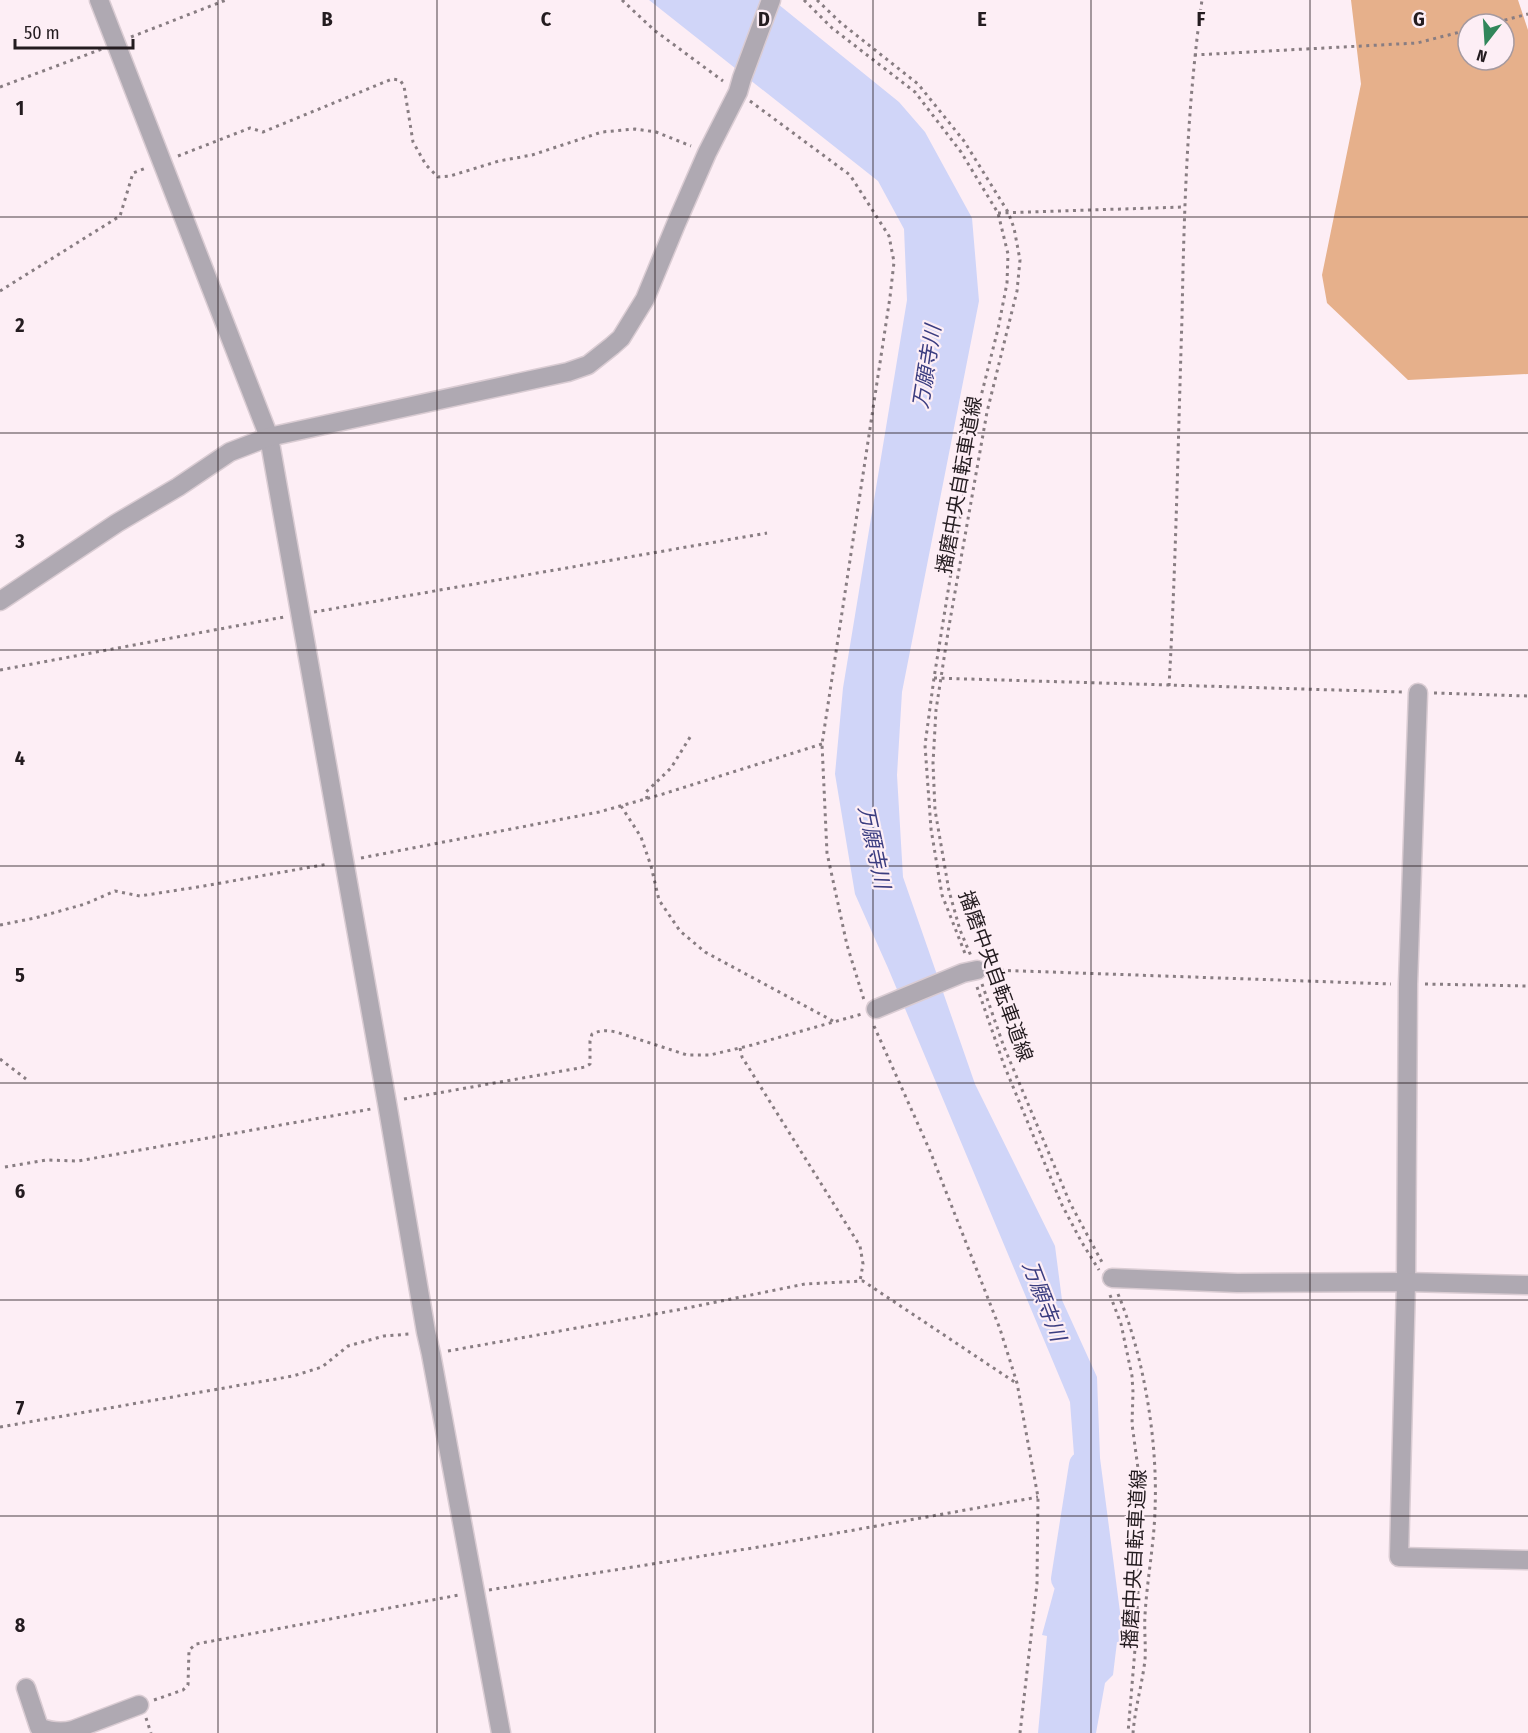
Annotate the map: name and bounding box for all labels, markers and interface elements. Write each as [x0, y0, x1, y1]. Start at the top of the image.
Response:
text: B [321, 7, 333, 31]
text: C [541, 7, 552, 31]
text: D [758, 7, 770, 31]
text: E [977, 7, 987, 31]
text: F [1197, 7, 1206, 31]
text: G [1413, 7, 1425, 31]
scale bar [15, 12, 134, 50]
north arrow [1456, 12, 1516, 72]
text: 50 m [24, 22, 60, 44]
text: N [1474, 45, 1489, 66]
text: 1 [16, 96, 24, 120]
text: 2 [14, 313, 25, 337]
water label: 万願寺川 [908, 322, 947, 411]
street label: 播磨中央自転車道線 [932, 394, 986, 576]
text: 3 [14, 529, 25, 553]
text: 4 [15, 746, 25, 770]
water label: 万願寺川 [853, 803, 896, 893]
street label: 播磨中央自転車道線 [954, 887, 1038, 1065]
text: 5 [15, 963, 25, 987]
text: 6 [15, 1179, 25, 1203]
water label: 万願寺川 [1017, 1257, 1072, 1347]
text: 7 [16, 1396, 25, 1420]
street label: 播磨中央自転車道線 [1117, 1468, 1151, 1650]
text: 8 [15, 1613, 26, 1637]

